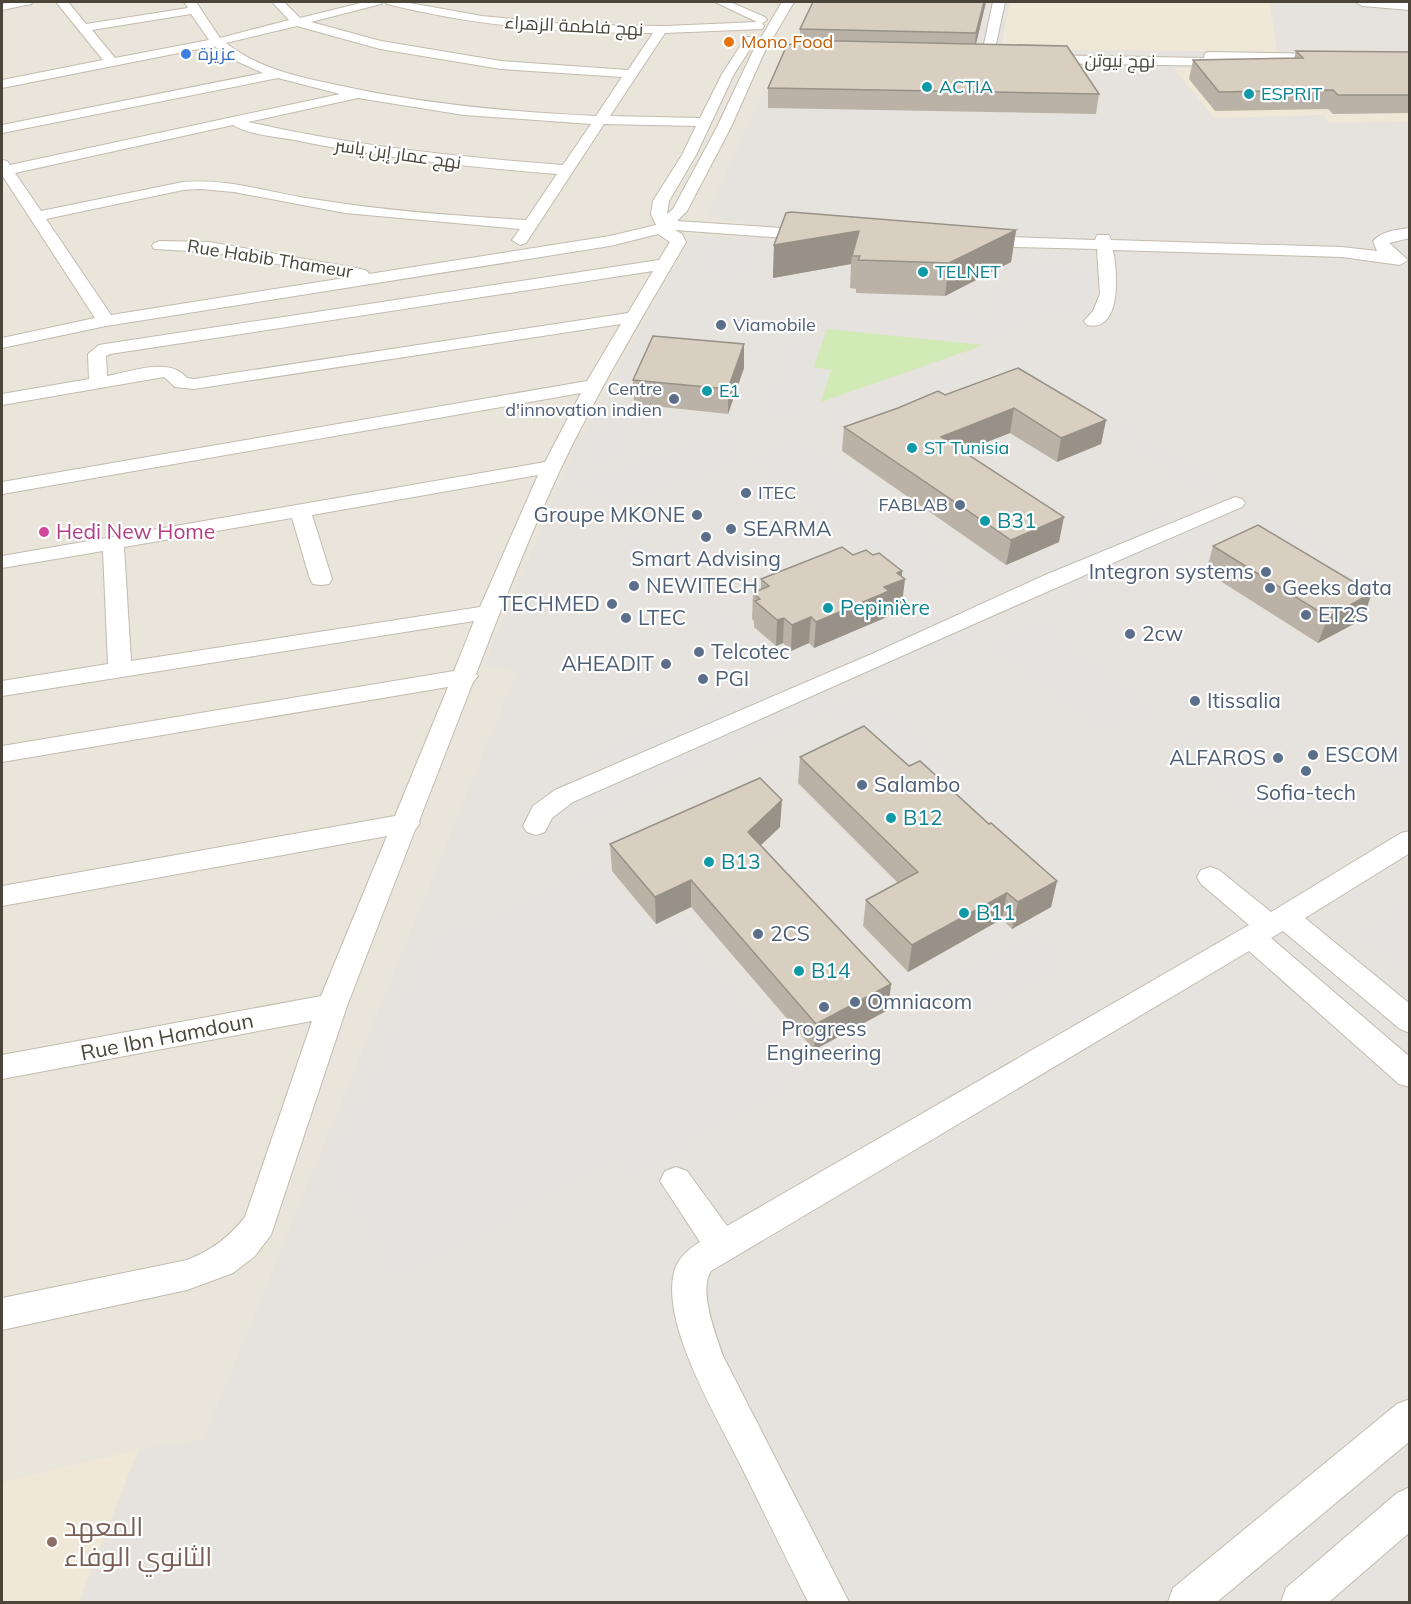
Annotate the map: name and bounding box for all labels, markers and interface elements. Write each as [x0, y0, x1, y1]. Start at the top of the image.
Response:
street label: نهج فاطمة الزهراء [504, 10, 644, 42]
place label: Mono Food [741, 30, 833, 53]
marker: Mono Food [722, 35, 736, 49]
place label: عزيزة [198, 42, 236, 65]
marker: عزيزة [179, 47, 193, 61]
street label: نهج نيوتن [1085, 48, 1155, 74]
place label: ACTIA [939, 75, 993, 98]
marker: ACTIA [920, 80, 934, 94]
place label: ESPRIT [1261, 82, 1322, 105]
marker: ESPRIT [1242, 87, 1256, 101]
street label: نهج عمار إبن ياسر [332, 133, 463, 175]
street label: Rue Habib Thameur [186, 234, 355, 283]
place label: TELNET [935, 260, 1001, 283]
marker: TELNET [916, 265, 930, 279]
place label: Viamobile [733, 313, 816, 336]
marker: Viamobile [714, 318, 728, 332]
place label: Centre d'innovation indien [505, 377, 662, 421]
place label: E1 [719, 379, 740, 402]
marker: E1 [700, 384, 714, 398]
marker: Centre d'innovation indien [667, 392, 681, 406]
place label: ST Tunisia [924, 436, 1009, 459]
marker: ST Tunisia [905, 441, 919, 455]
place label: ITEC [758, 481, 796, 504]
marker: ITEC [739, 486, 753, 500]
place label: FABLAB [879, 493, 948, 516]
marker: FABLAB [953, 498, 967, 512]
place label: Groupe MKONE [534, 501, 685, 527]
place label: B31 [997, 507, 1036, 533]
marker: Groupe MKONE [690, 508, 704, 522]
marker: B31 [978, 514, 992, 528]
place label: SEARMA [743, 515, 832, 541]
place label: Hedi New Home [56, 518, 215, 544]
marker: SEARMA [724, 522, 738, 536]
marker: Hedi New Home [37, 525, 51, 539]
marker: Smart Advising [699, 530, 713, 544]
place label: Smart Advising [631, 545, 781, 571]
place label: Integron systems [1089, 558, 1254, 584]
marker: Integron systems [1259, 565, 1273, 579]
place label: NEWITECH [646, 572, 758, 598]
place label: Geeks data [1282, 574, 1392, 600]
marker: NEWITECH [627, 579, 641, 593]
marker: Geeks data [1263, 581, 1277, 595]
place label: TECHMED [499, 590, 600, 616]
place label: Pepinière [840, 594, 930, 620]
marker: TECHMED [605, 597, 619, 611]
marker: Pepinière [821, 601, 835, 615]
place label: ET2S [1318, 601, 1368, 627]
place label: LTEC [638, 604, 686, 630]
marker: ET2S [1299, 608, 1313, 622]
marker: LTEC [619, 611, 633, 625]
place label: 2cw [1142, 620, 1183, 646]
marker: 2cw [1123, 627, 1137, 641]
place label: Telcotec [711, 638, 790, 664]
marker: Telcotec [692, 645, 706, 659]
place label: AHEADIT [561, 650, 654, 676]
marker: AHEADIT [659, 657, 673, 671]
place label: PGI [715, 665, 749, 691]
marker: PGI [696, 672, 710, 686]
place label: Itissalia [1207, 687, 1281, 713]
marker: Itissalia [1188, 694, 1202, 708]
place label: ESCOM [1325, 741, 1398, 767]
place label: ALFAROS [1169, 744, 1266, 770]
marker: ESCOM [1306, 748, 1320, 762]
marker: ALFAROS [1271, 751, 1285, 765]
marker: Sofia-tech [1299, 764, 1313, 778]
place label: Salambo [874, 771, 960, 797]
marker: Salambo [855, 778, 869, 792]
place label: Sofia-tech [1256, 779, 1356, 805]
place label: B12 [903, 804, 942, 830]
marker: B12 [884, 811, 898, 825]
place label: B13 [721, 848, 760, 874]
marker: B13 [702, 855, 716, 869]
place label: B11 [976, 899, 1015, 925]
marker: B11 [957, 906, 971, 920]
place label: 2CS [770, 920, 810, 946]
marker: 2CS [751, 927, 765, 941]
place label: B14 [811, 957, 851, 983]
marker: B14 [792, 964, 806, 978]
place label: Omniacom [867, 988, 972, 1014]
marker: Omniacom [848, 995, 862, 1009]
marker: Progress Engineering [817, 1000, 831, 1014]
street label: Rue Ibn Hamdoun [78, 1007, 255, 1066]
place label: Progress Engineering [766, 1015, 882, 1065]
place label: المعهد الثانوي الوفاء [64, 1510, 212, 1577]
marker: المعهد الثانوي الوفاء [45, 1535, 59, 1549]

